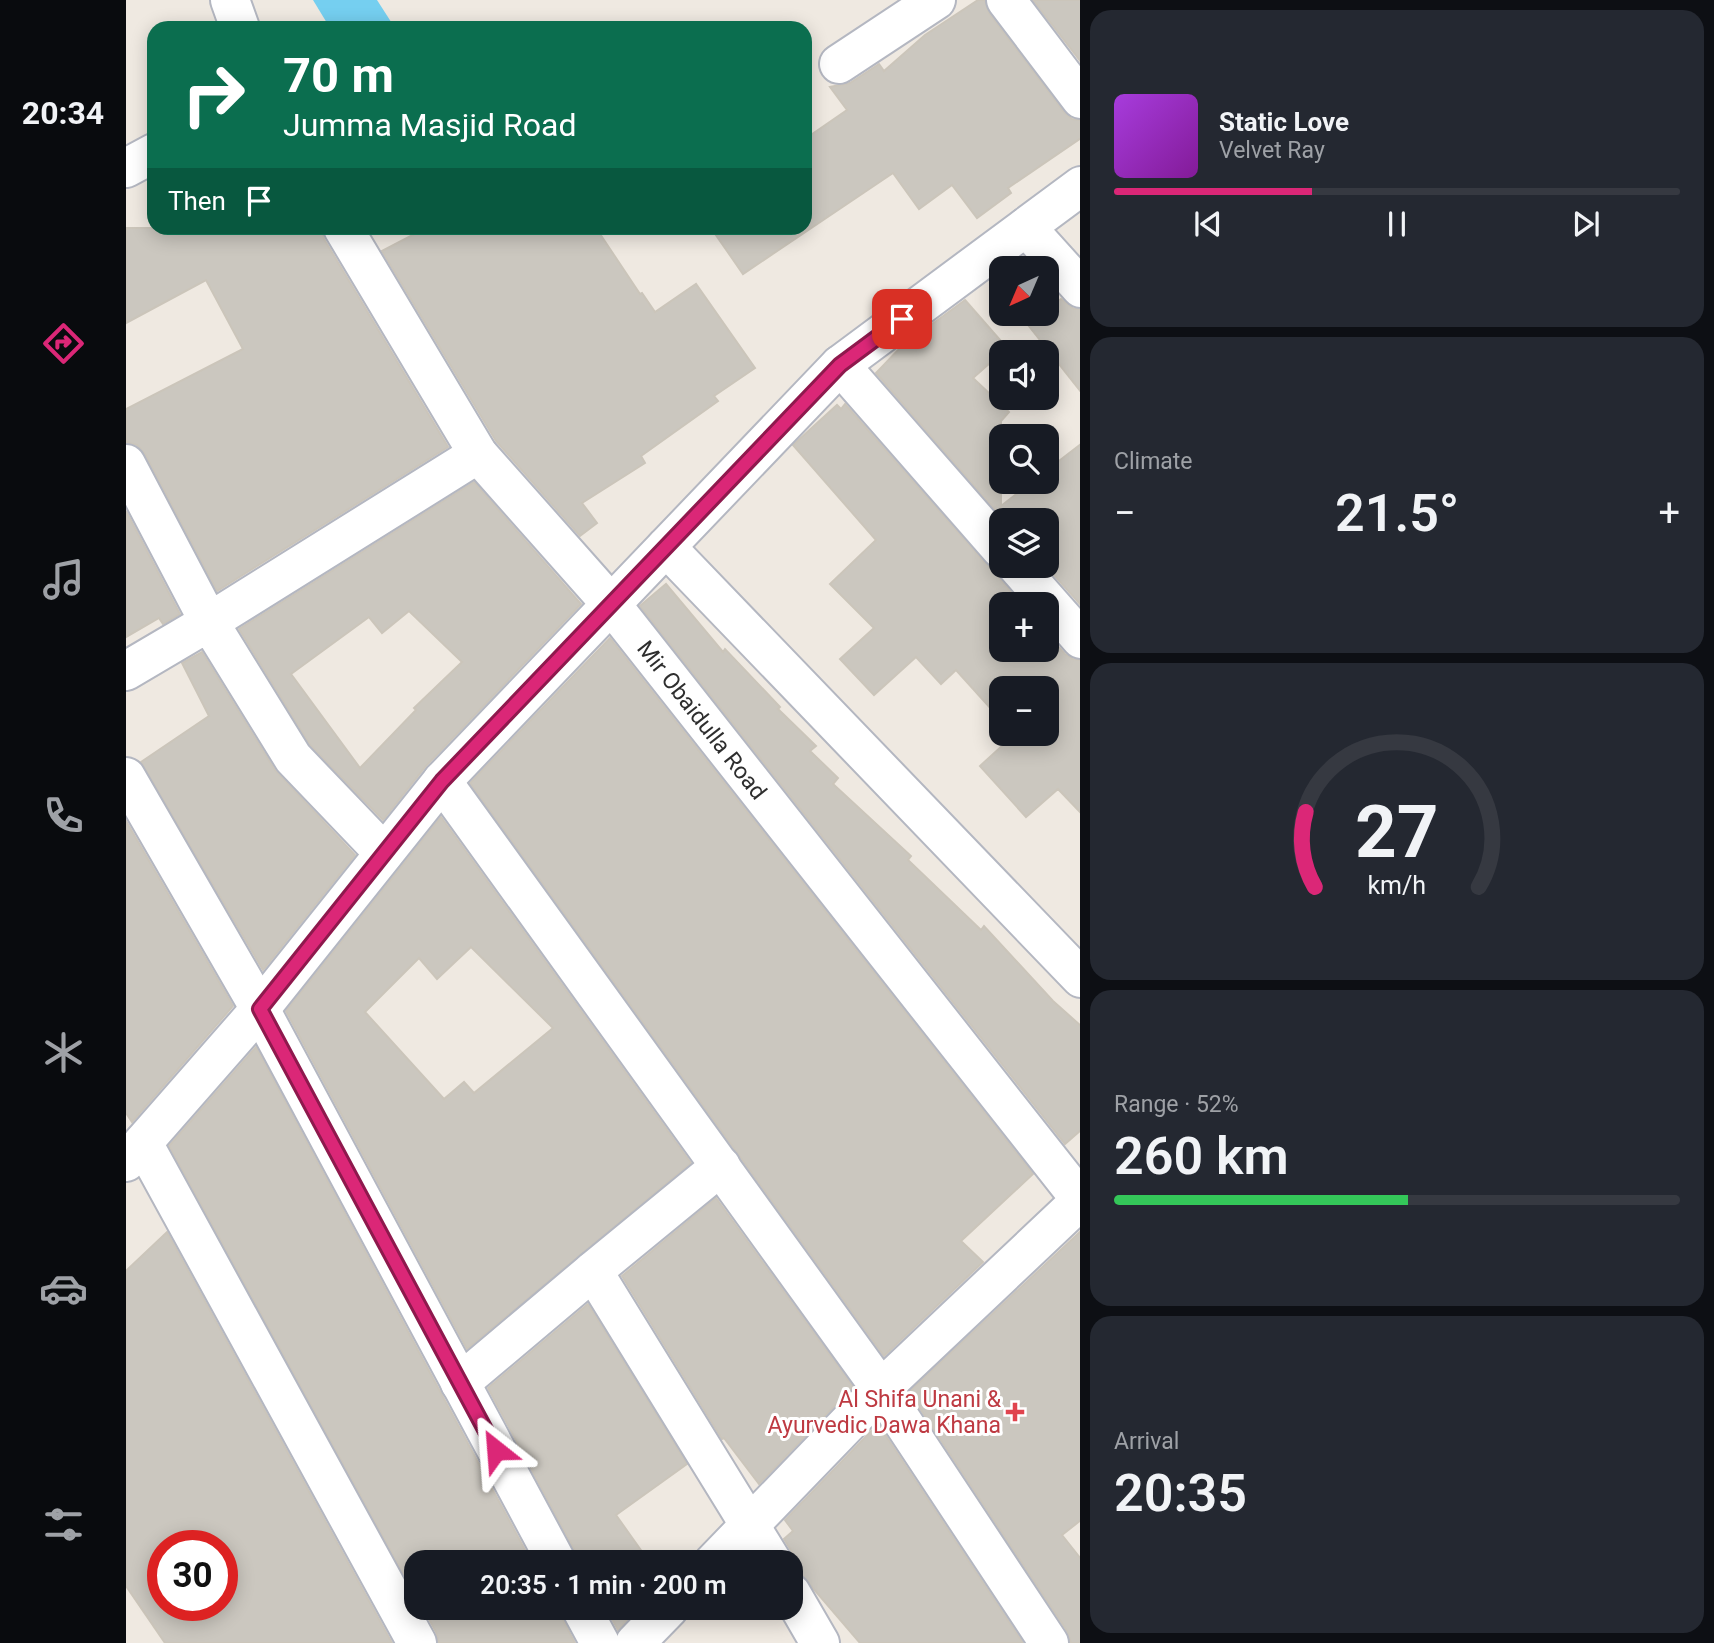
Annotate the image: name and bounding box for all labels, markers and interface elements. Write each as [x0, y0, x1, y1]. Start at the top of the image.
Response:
text: 70 m [283, 47, 394, 104]
icon: right [168, 49, 259, 140]
text: 20:34 [22, 94, 104, 132]
text: Jumma Masjid Road [283, 106, 576, 144]
text: Static Love [1219, 107, 1349, 137]
text: Velvet Ray [1219, 137, 1325, 164]
icon: arrive [240, 182, 278, 220]
text: Then [168, 186, 226, 216]
icon: previous [1189, 205, 1227, 243]
icon: pause [1378, 205, 1416, 243]
icon: next [1567, 205, 1605, 243]
north arrow [989, 256, 1059, 326]
map controls [989, 256, 1059, 746]
pin [872, 289, 932, 349]
icon: arrive [883, 300, 921, 338]
icon: directions [39, 319, 88, 368]
button: sound [989, 340, 1059, 410]
button: search [989, 424, 1059, 494]
text: Climate [1114, 448, 1193, 475]
text: 21.5° [1335, 483, 1459, 544]
text: − [1114, 491, 1136, 535]
text: + [1658, 491, 1680, 535]
button: layers [989, 508, 1059, 578]
icon: music [39, 555, 88, 604]
button: + [989, 592, 1059, 662]
street label: Mir Obaidulla Road [631, 636, 772, 805]
button: − [989, 676, 1059, 746]
text: 27 [1355, 790, 1439, 876]
icon: phone [39, 791, 88, 840]
text: km/h [1368, 871, 1426, 900]
icon: climate [39, 1028, 88, 1077]
text: Range · 52% [1114, 1091, 1239, 1118]
text: 260 km [1114, 1126, 1289, 1187]
icon: car [39, 1264, 88, 1313]
place label: Al Shifa Unani & Ayurvedic Dawa Khana [768, 1386, 1002, 1439]
marker: Al Shifa Unani & Ayurvedic Dawa Khana [1007, 1404, 1023, 1420]
position arrow [459, 1413, 533, 1487]
text: Arrival [1114, 1428, 1179, 1455]
text: 20:35 [1114, 1463, 1247, 1524]
icon: filters [39, 1500, 88, 1549]
speed limit sign: 30 [147, 1530, 238, 1621]
text: 20:35 · 1 min · 200 m [480, 1570, 727, 1600]

